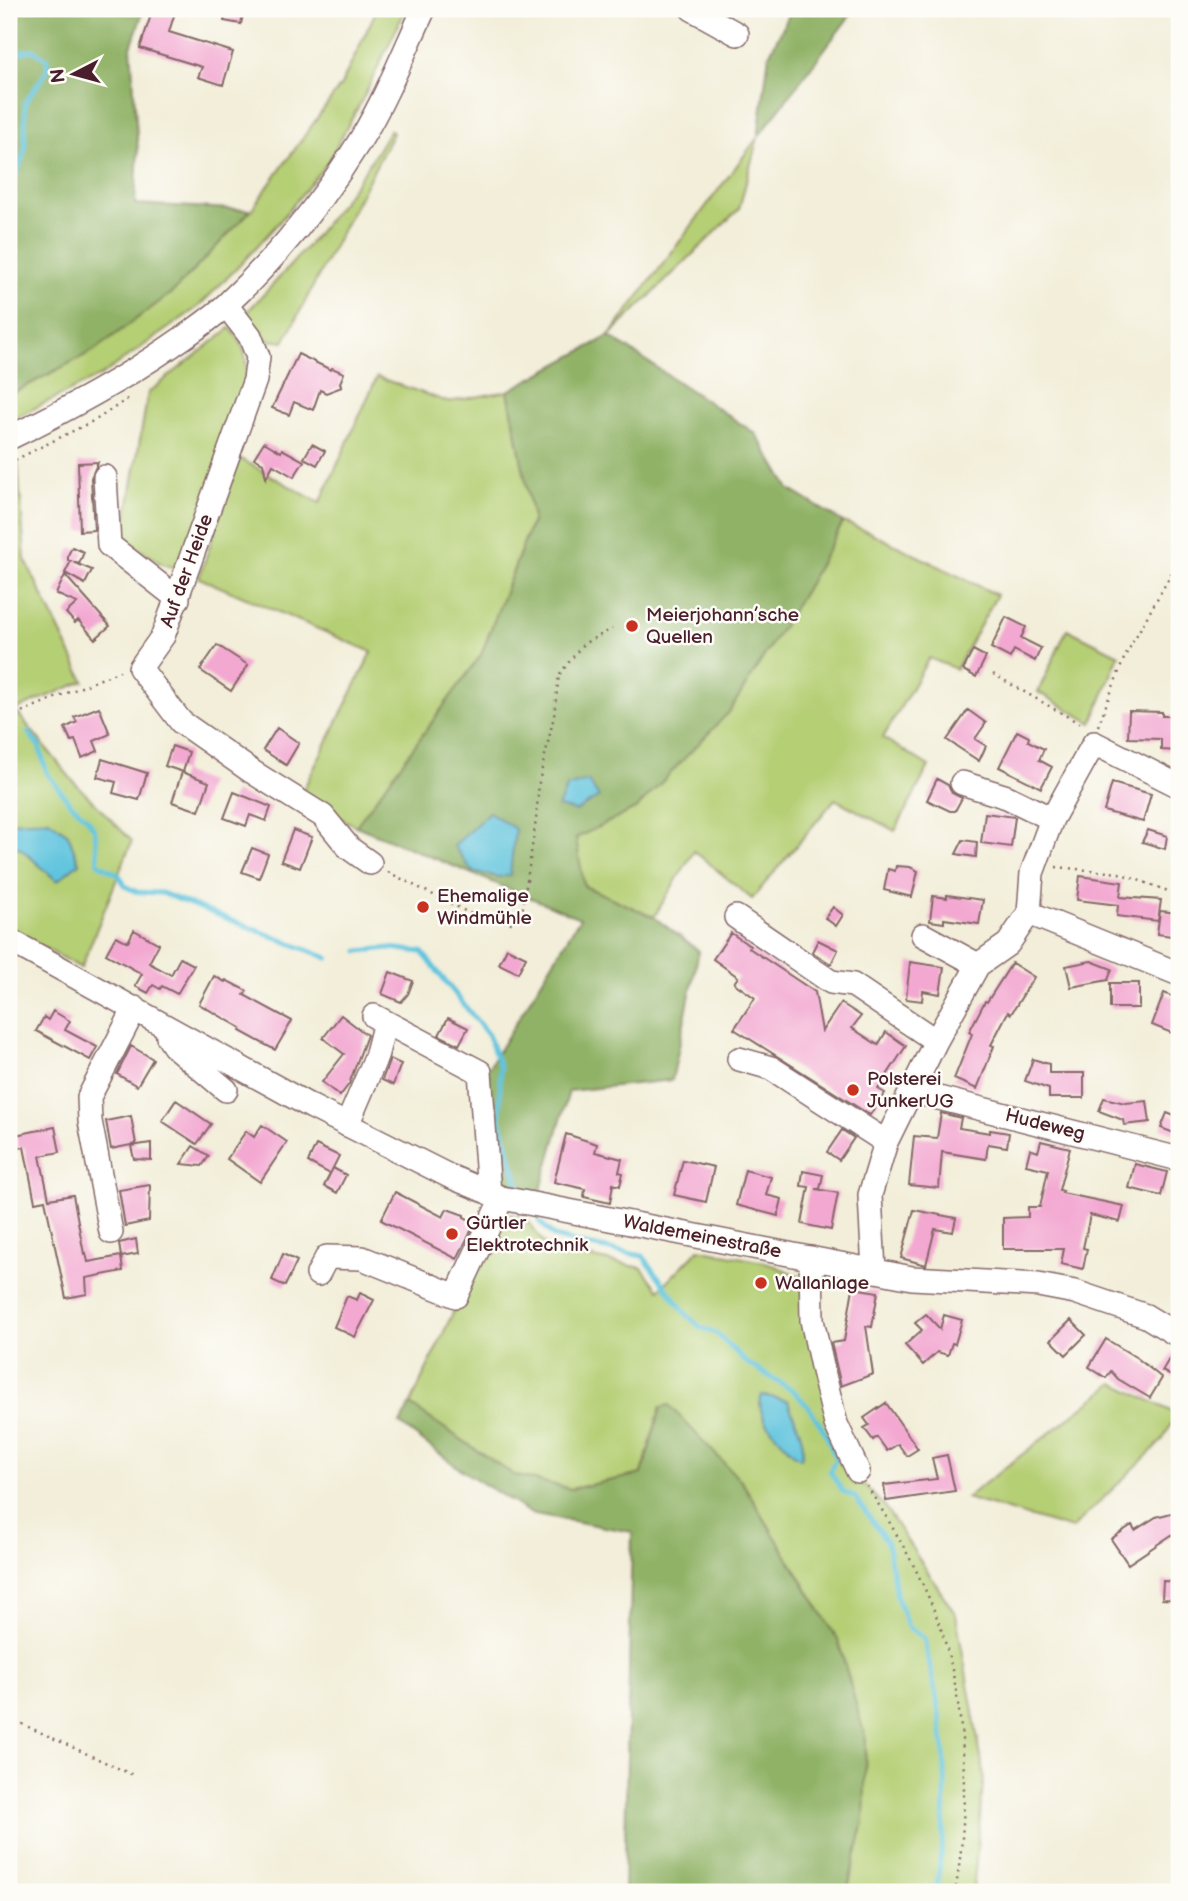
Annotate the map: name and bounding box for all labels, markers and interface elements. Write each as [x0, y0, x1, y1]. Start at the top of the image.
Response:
north arrow [38, 38, 108, 108]
text: N [46, 67, 71, 84]
street label: Auf der Heide [156, 511, 218, 631]
place label: Meierjohann’sche Quellen [646, 604, 799, 649]
marker: Meierjohann’sche Quellen [624, 618, 640, 634]
place label: Ehemalige Windmühle [437, 885, 532, 930]
marker: Ehemalige Windmühle [415, 899, 431, 915]
place label: Polsterei JunkerUG [867, 1068, 953, 1113]
marker: Polsterei JunkerUG [845, 1082, 861, 1098]
street label: Hudeweg [1003, 1104, 1087, 1146]
street label: Waldemeinestraße [621, 1210, 783, 1264]
place label: Gürtler Elektrotechnik [466, 1212, 589, 1257]
marker: Gürtler Elektrotechnik [444, 1226, 460, 1242]
place label: Wallanlage [775, 1272, 869, 1295]
marker: Wallanlage [753, 1275, 769, 1291]

